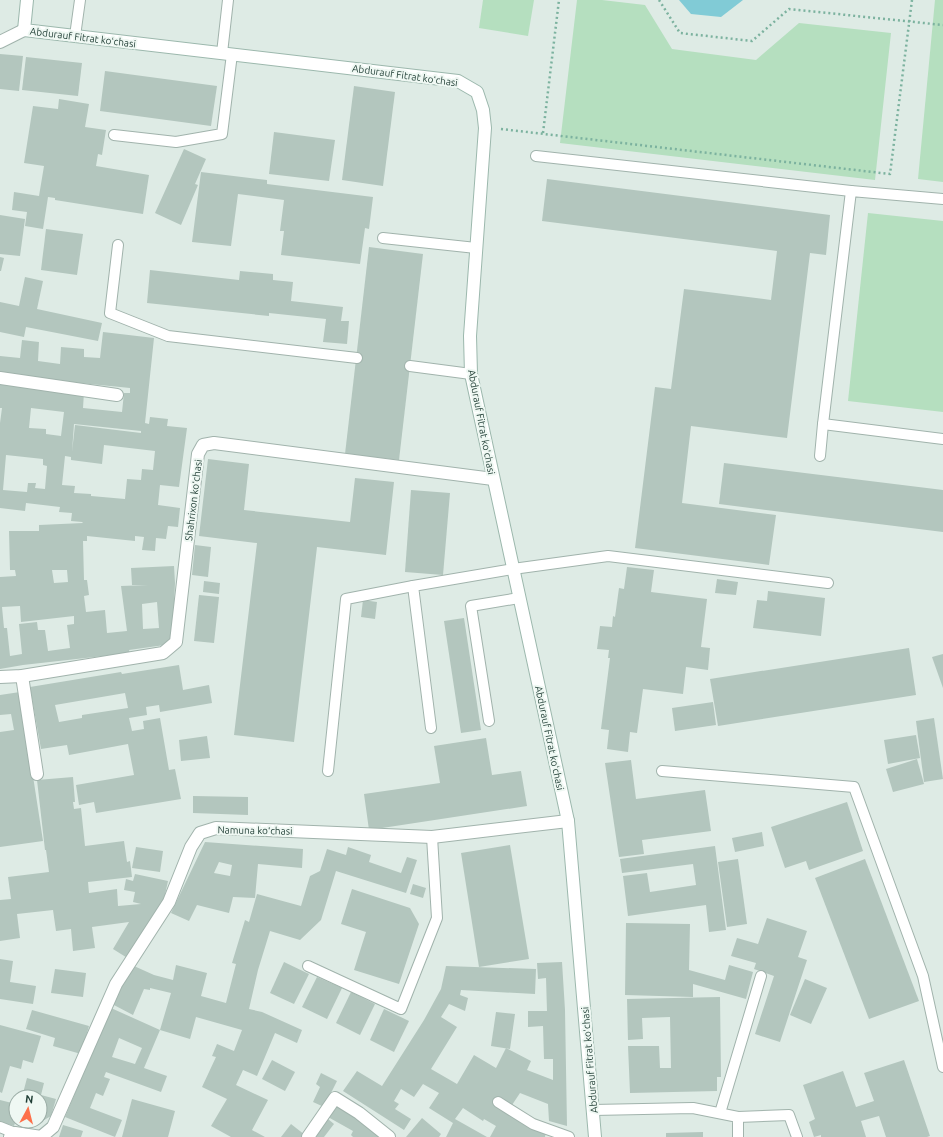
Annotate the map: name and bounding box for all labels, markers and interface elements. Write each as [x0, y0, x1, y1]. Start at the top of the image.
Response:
street label: Abdurauf Fitrat koʻchasi [29, 26, 137, 49]
street label: Abdurauf Fitrat koʻchasi [351, 63, 458, 88]
street label: Abdurauf Fitrat koʻchasi [466, 369, 497, 475]
street label: Shahrixon koʻchasi [183, 459, 204, 541]
street label: Abdurauf Fitrat koʻchasi [533, 685, 566, 791]
street label: Namuna koʻchasi [217, 824, 293, 837]
street label: Abdurauf Fitrat koʻchasi [579, 1006, 600, 1114]
north arrow [8, 1089, 48, 1129]
text: N [24, 1093, 34, 1106]

